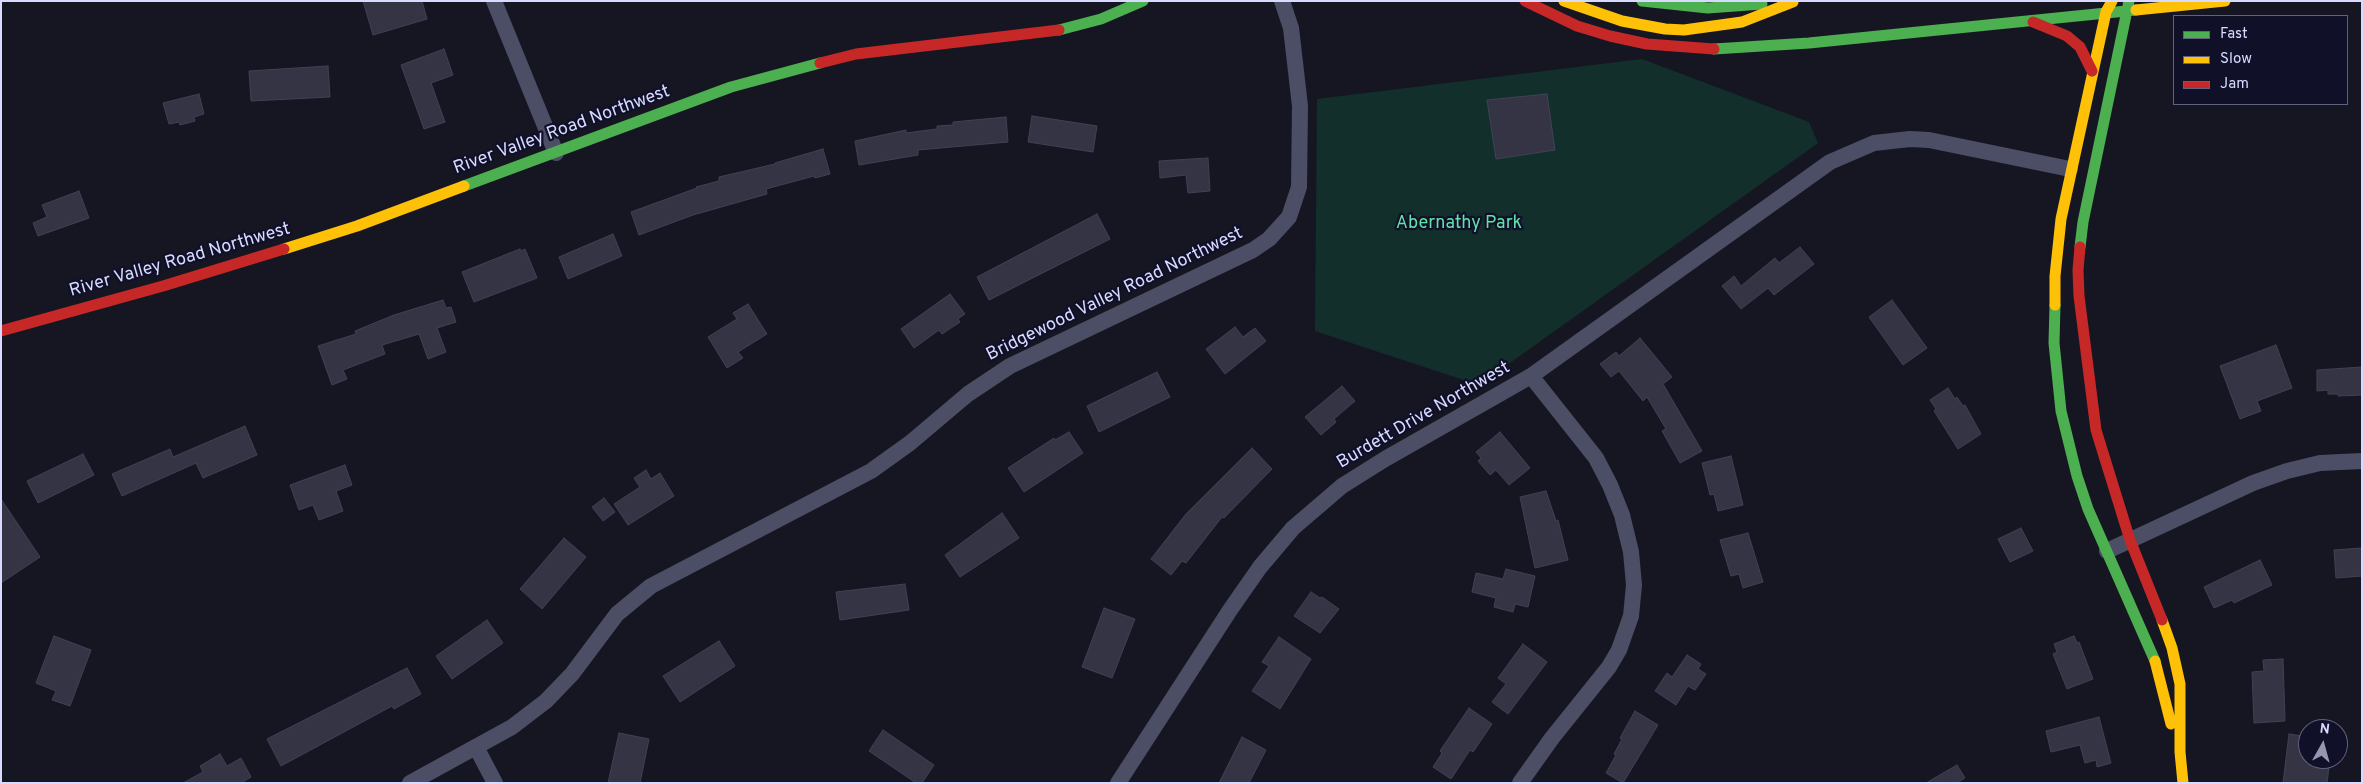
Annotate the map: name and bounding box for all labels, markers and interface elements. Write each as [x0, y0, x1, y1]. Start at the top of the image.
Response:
legend [2173, 15, 2348, 105]
text: Fast [2220, 25, 2248, 44]
text: Slow [2220, 50, 2252, 69]
text: Jam [2220, 75, 2249, 94]
street label: River Valley Road Northwest [451, 82, 673, 180]
park label: Abernathy Park [1396, 213, 1522, 235]
street label: River Valley Road Northwest [67, 219, 293, 303]
street label: Bridgewood Valley Road Northwest [983, 223, 1247, 367]
street label: Burdett Drive Northwest [1334, 358, 1514, 474]
north arrow [2298, 719, 2348, 769]
text: N [2319, 721, 2331, 739]

